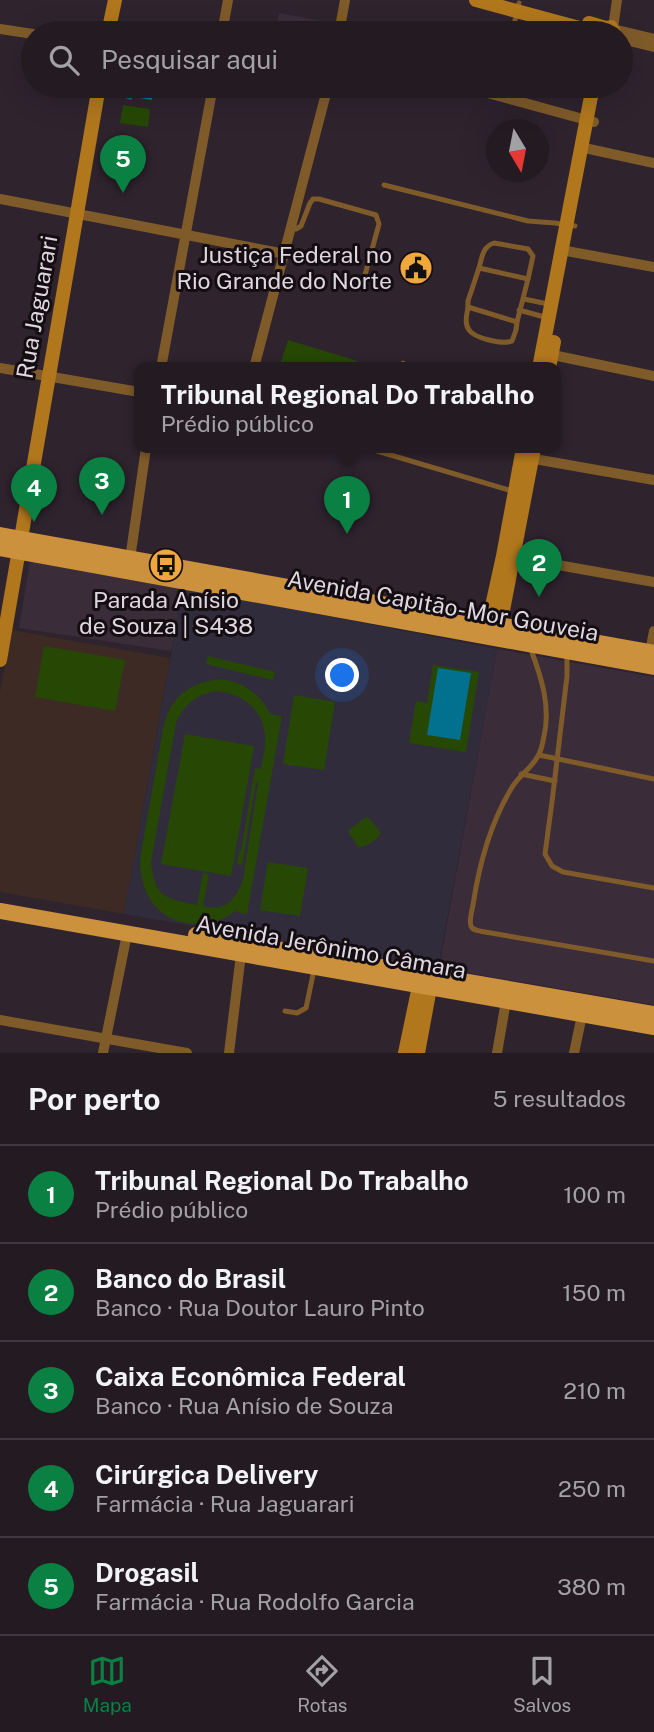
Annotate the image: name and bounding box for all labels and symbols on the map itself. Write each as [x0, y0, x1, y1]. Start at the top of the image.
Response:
north arrow [486, 119, 549, 182]
pin: 5 [100, 135, 146, 193]
street label: Rua Jaguarari [11, 233, 62, 381]
place label: Justiça Federal no Rio Grande do Norte [176, 241, 392, 294]
public building icon: Justiça Federal no Rio Grande do Norte [397, 249, 435, 287]
pin: 3 [79, 457, 125, 515]
pin: 4 [11, 464, 57, 522]
pin: 1 [324, 476, 370, 534]
pin: 2 [516, 539, 562, 597]
bus stop icon: Parada Anísio de Souza | S438 [147, 546, 185, 584]
street label: Avenida Capitão-Mor Gouveia [285, 565, 601, 646]
place label: Parada Anísio de Souza | S438 [79, 586, 253, 639]
your location [325, 658, 359, 692]
street label: Avenida Jerônimo Câmara [194, 909, 468, 984]

